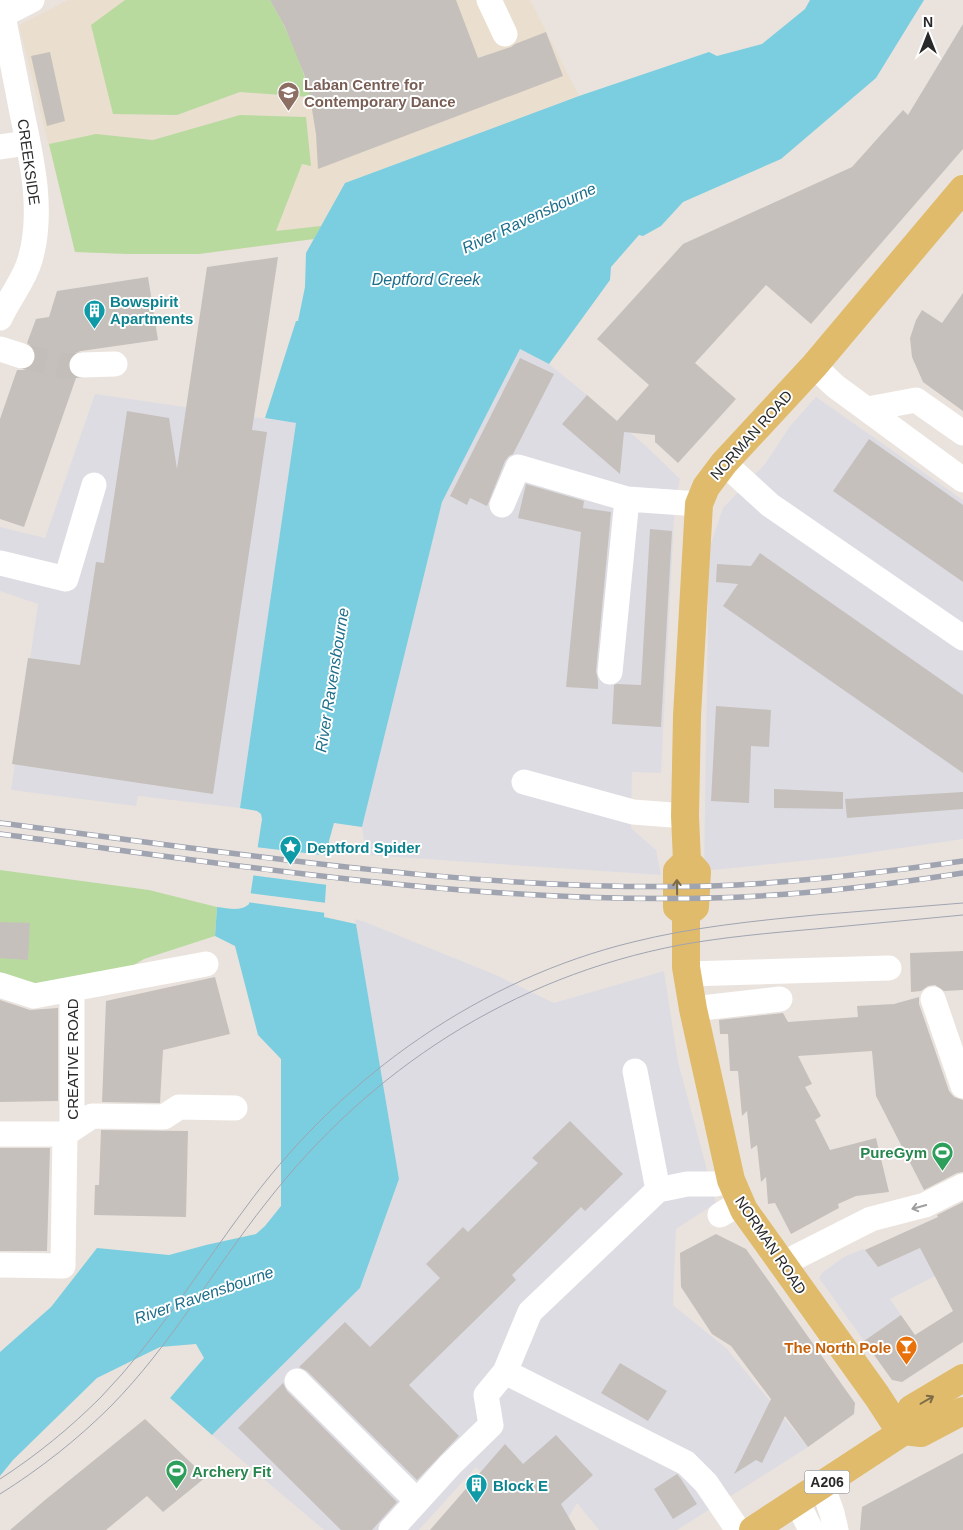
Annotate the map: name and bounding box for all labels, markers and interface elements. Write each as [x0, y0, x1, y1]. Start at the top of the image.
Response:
north arrow [903, 10, 953, 60]
text: N [923, 14, 933, 30]
place label: Laban Centre for Contemporary Dance [304, 76, 456, 110]
school or university icon: Laban Centre for Contemporary Dance [276, 81, 300, 112]
street label: CREEKSIDE [15, 118, 43, 206]
water label: River Ravensbourne [459, 179, 599, 257]
water label: Deptford Creek [372, 271, 481, 288]
place label: Bowspirit Apartments [110, 293, 193, 327]
building icon: Bowspirit Apartments [82, 298, 106, 329]
street label: NORMAN ROAD [706, 387, 796, 483]
water label: River Ravensbourne [312, 607, 352, 753]
place icon: Deptford Spider [279, 835, 303, 866]
place label: Deptford Spider [307, 839, 420, 856]
one-way arrow [672, 879, 682, 896]
street label: CREATIVE ROAD [64, 998, 81, 1120]
sports icon: PureGym [931, 1140, 955, 1171]
place label: PureGym [860, 1144, 927, 1161]
street label: NORMAN ROAD [732, 1193, 810, 1297]
one-way arrow [911, 1202, 927, 1212]
water label: River Ravensbourne [132, 1263, 276, 1327]
bar icon: The North Pole [895, 1335, 919, 1366]
place label: The North Pole [784, 1339, 891, 1356]
one-way arrow [919, 1394, 933, 1404]
sports icon: Archery Fit [164, 1459, 188, 1490]
place label: Archery Fit [192, 1463, 271, 1480]
road number: A206 [804, 1470, 850, 1494]
building icon: Block E [465, 1473, 489, 1504]
place label: Block E [493, 1477, 548, 1494]

